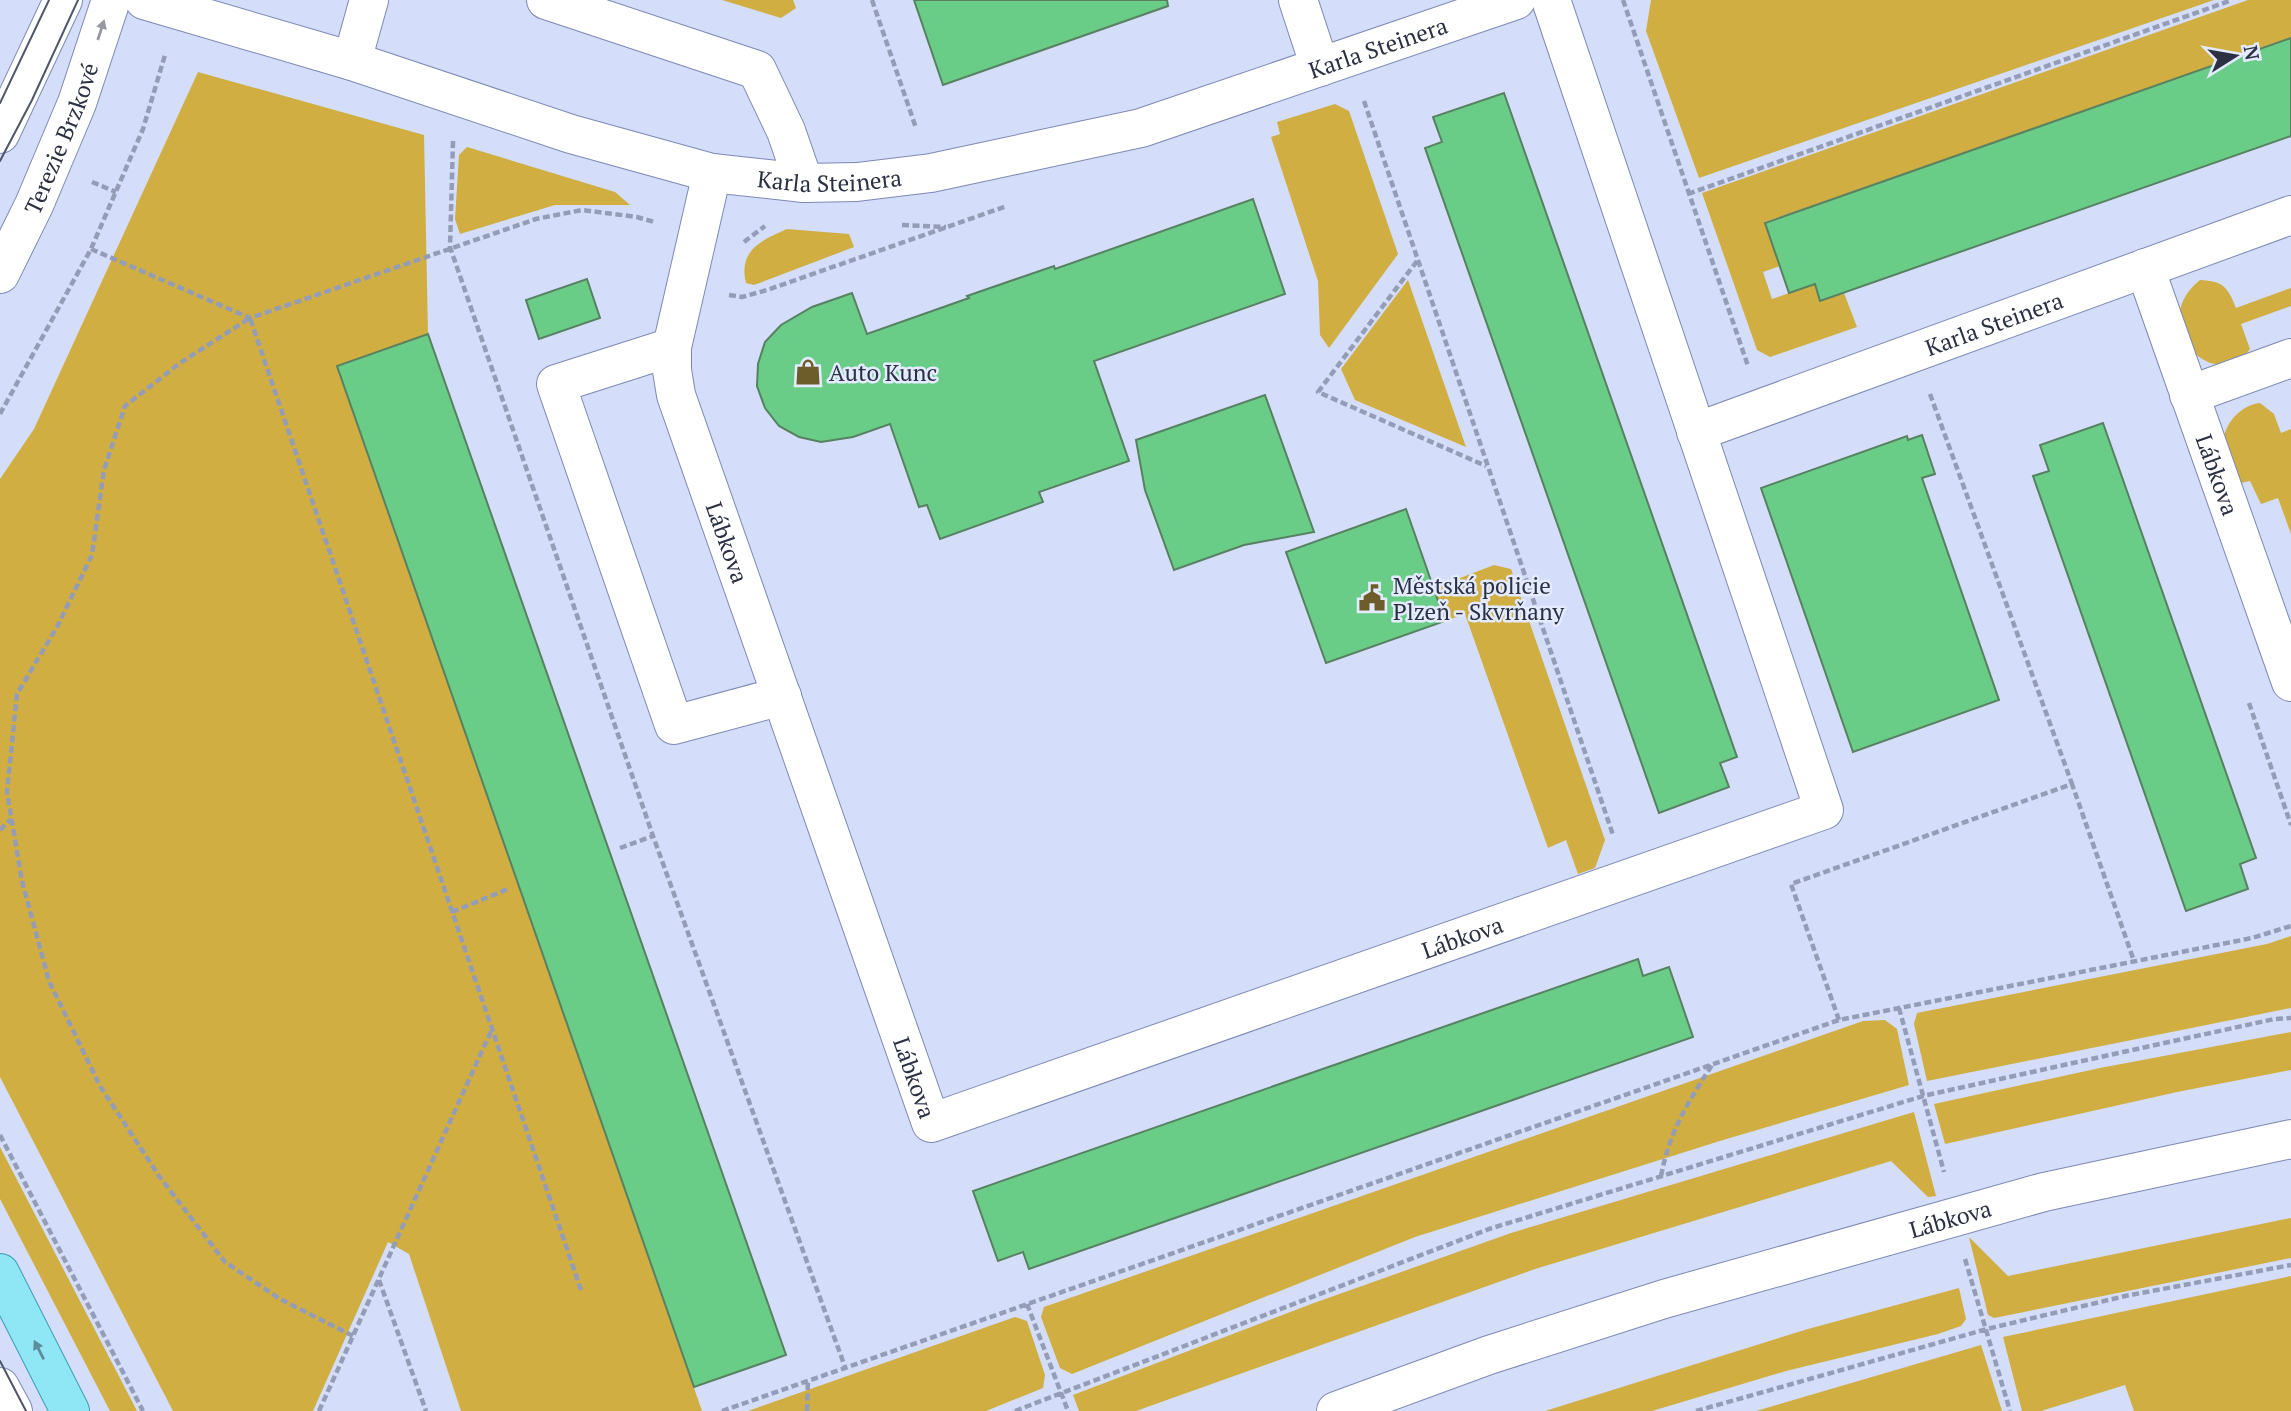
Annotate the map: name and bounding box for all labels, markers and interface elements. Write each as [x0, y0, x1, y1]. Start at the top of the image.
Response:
street label: Karla Steinera [1304, 9, 1452, 85]
one-way arrow [96, 20, 107, 41]
north arrow [2200, 21, 2270, 91]
text: N [2239, 43, 2266, 63]
street label: Terezie Brzkové [16, 58, 105, 219]
street label: Karla Steinera [756, 161, 904, 199]
street label: Karla Steinera [1921, 284, 2067, 363]
shop icon: Auto Kunc [793, 357, 823, 387]
place label: Auto Kunc [829, 357, 937, 388]
street label: Lábkova [2189, 430, 2247, 520]
street label: Lábkova [699, 498, 756, 587]
place label: Městská policie Plzeň - Skvrňany [1393, 570, 1565, 627]
public building icon: Městská policie Plzeň - Skvrňany [1357, 583, 1387, 613]
street label: Lábkova [1417, 908, 1507, 965]
street label: Lábkova [887, 1033, 944, 1123]
street label: Lábkova [1906, 1192, 1995, 1245]
one-way arrow [34, 1340, 45, 1360]

